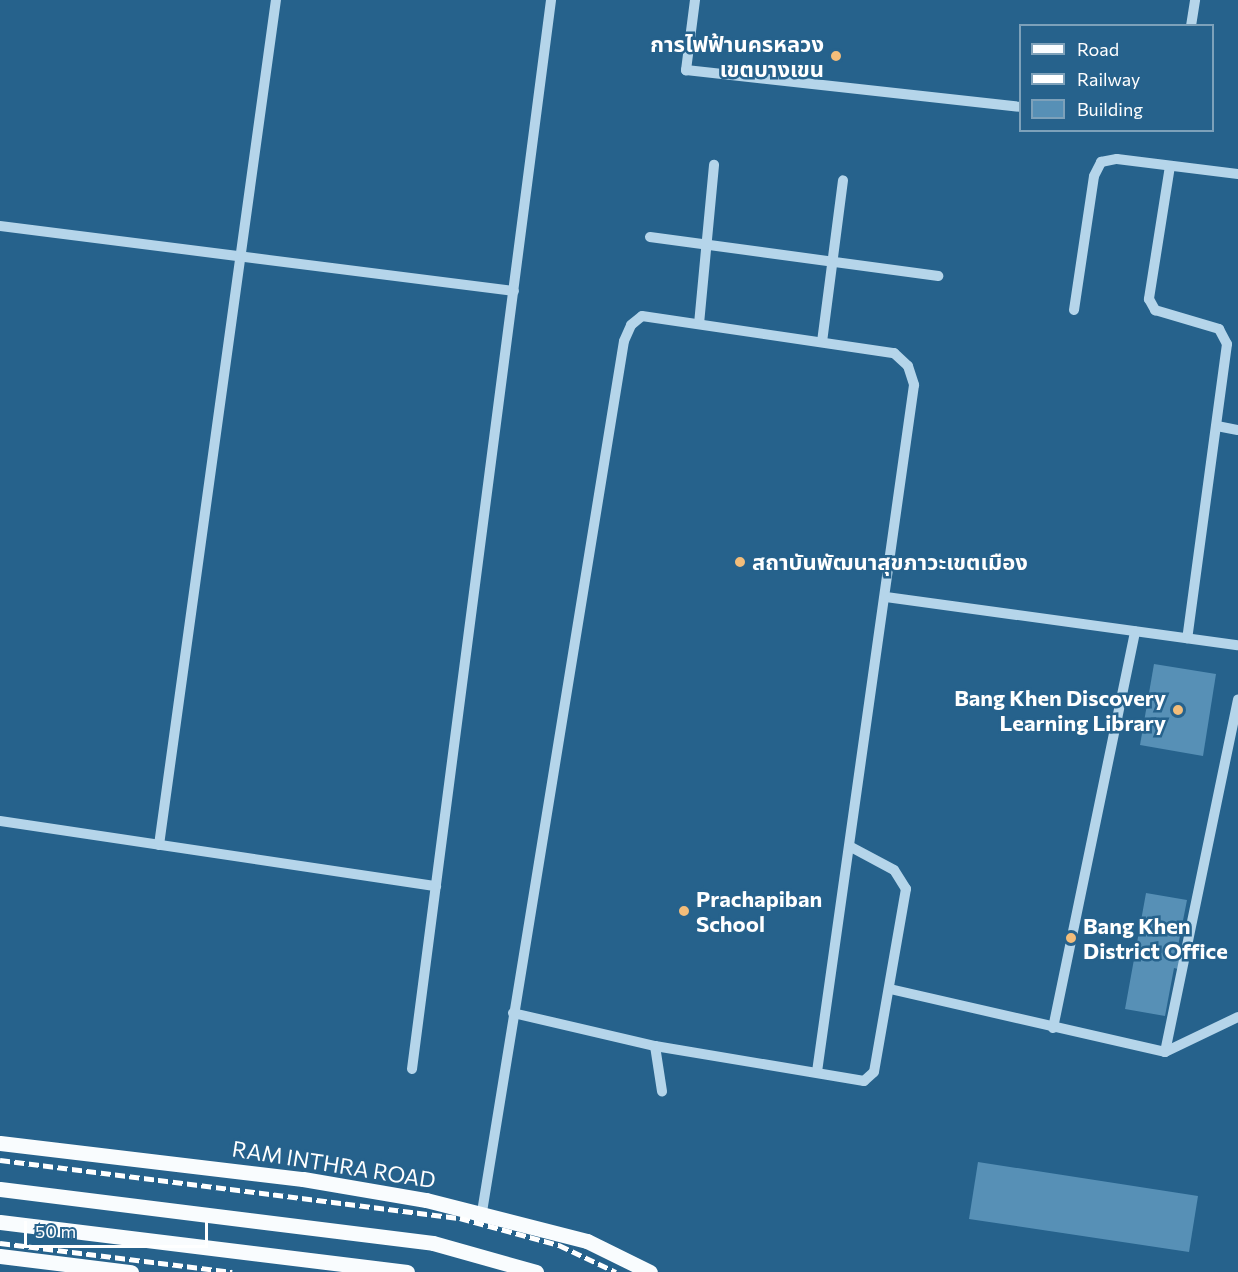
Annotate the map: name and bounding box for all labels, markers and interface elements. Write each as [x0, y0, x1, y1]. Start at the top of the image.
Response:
legend [1019, 24, 1214, 132]
place label: การไฟฟ้านครหลวง เขตบางเขน [650, 30, 824, 82]
text: Road [1077, 38, 1119, 60]
marker: การไฟฟ้านครหลวง เขตบางเขน [829, 49, 843, 63]
text: Railway [1077, 68, 1140, 90]
text: Building [1077, 98, 1143, 120]
place label: สถาบันพัฒนาสุขภาวะเขตเมือง [752, 549, 1028, 575]
marker: สถาบันพัฒนาสุขภาวะเขตเมือง [733, 555, 747, 569]
place label: Bang Khen Discovery Learning Library [954, 684, 1166, 736]
marker: Bang Khen Discovery Learning Library [1171, 703, 1185, 717]
place label: Prachapiban School [696, 885, 822, 936]
marker: Prachapiban School [677, 904, 691, 918]
place label: Bang Khen District Office [1083, 912, 1228, 963]
marker: Bang Khen District Office [1064, 931, 1078, 945]
street label: RAM INTHRA ROAD [230, 1135, 438, 1193]
scale bar [27, 1209, 212, 1247]
text: 50 m [35, 1220, 76, 1242]

